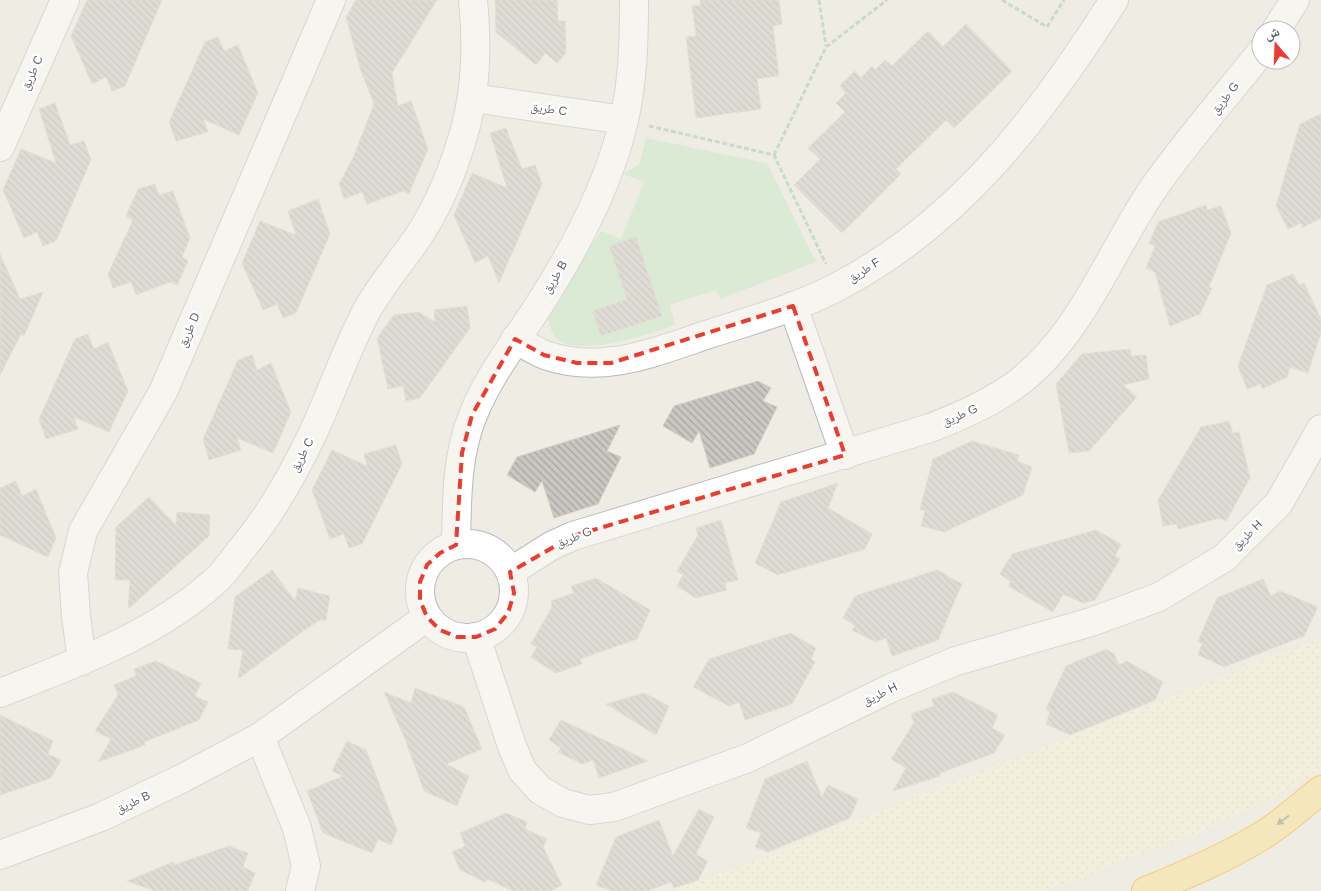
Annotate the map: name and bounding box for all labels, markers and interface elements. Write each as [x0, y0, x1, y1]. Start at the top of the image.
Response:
north arrow [1251, 20, 1301, 70]
text: ش [1262, 23, 1282, 44]
street label: طريق C [18, 53, 46, 93]
street label: طريق G [1208, 79, 1242, 117]
street label: طريق C [530, 100, 568, 119]
street label: طريق F [845, 255, 883, 285]
street label: طريق B [540, 258, 570, 296]
street label: طريق D [175, 310, 203, 350]
street label: طريق G [940, 401, 980, 429]
street label: طريق C [287, 435, 317, 475]
street label: طريق H [1229, 517, 1265, 553]
street label: طريق G [554, 524, 594, 550]
street label: طريق H [860, 680, 900, 708]
street label: طريق B [114, 788, 152, 816]
one-way arrow [1277, 815, 1290, 826]

